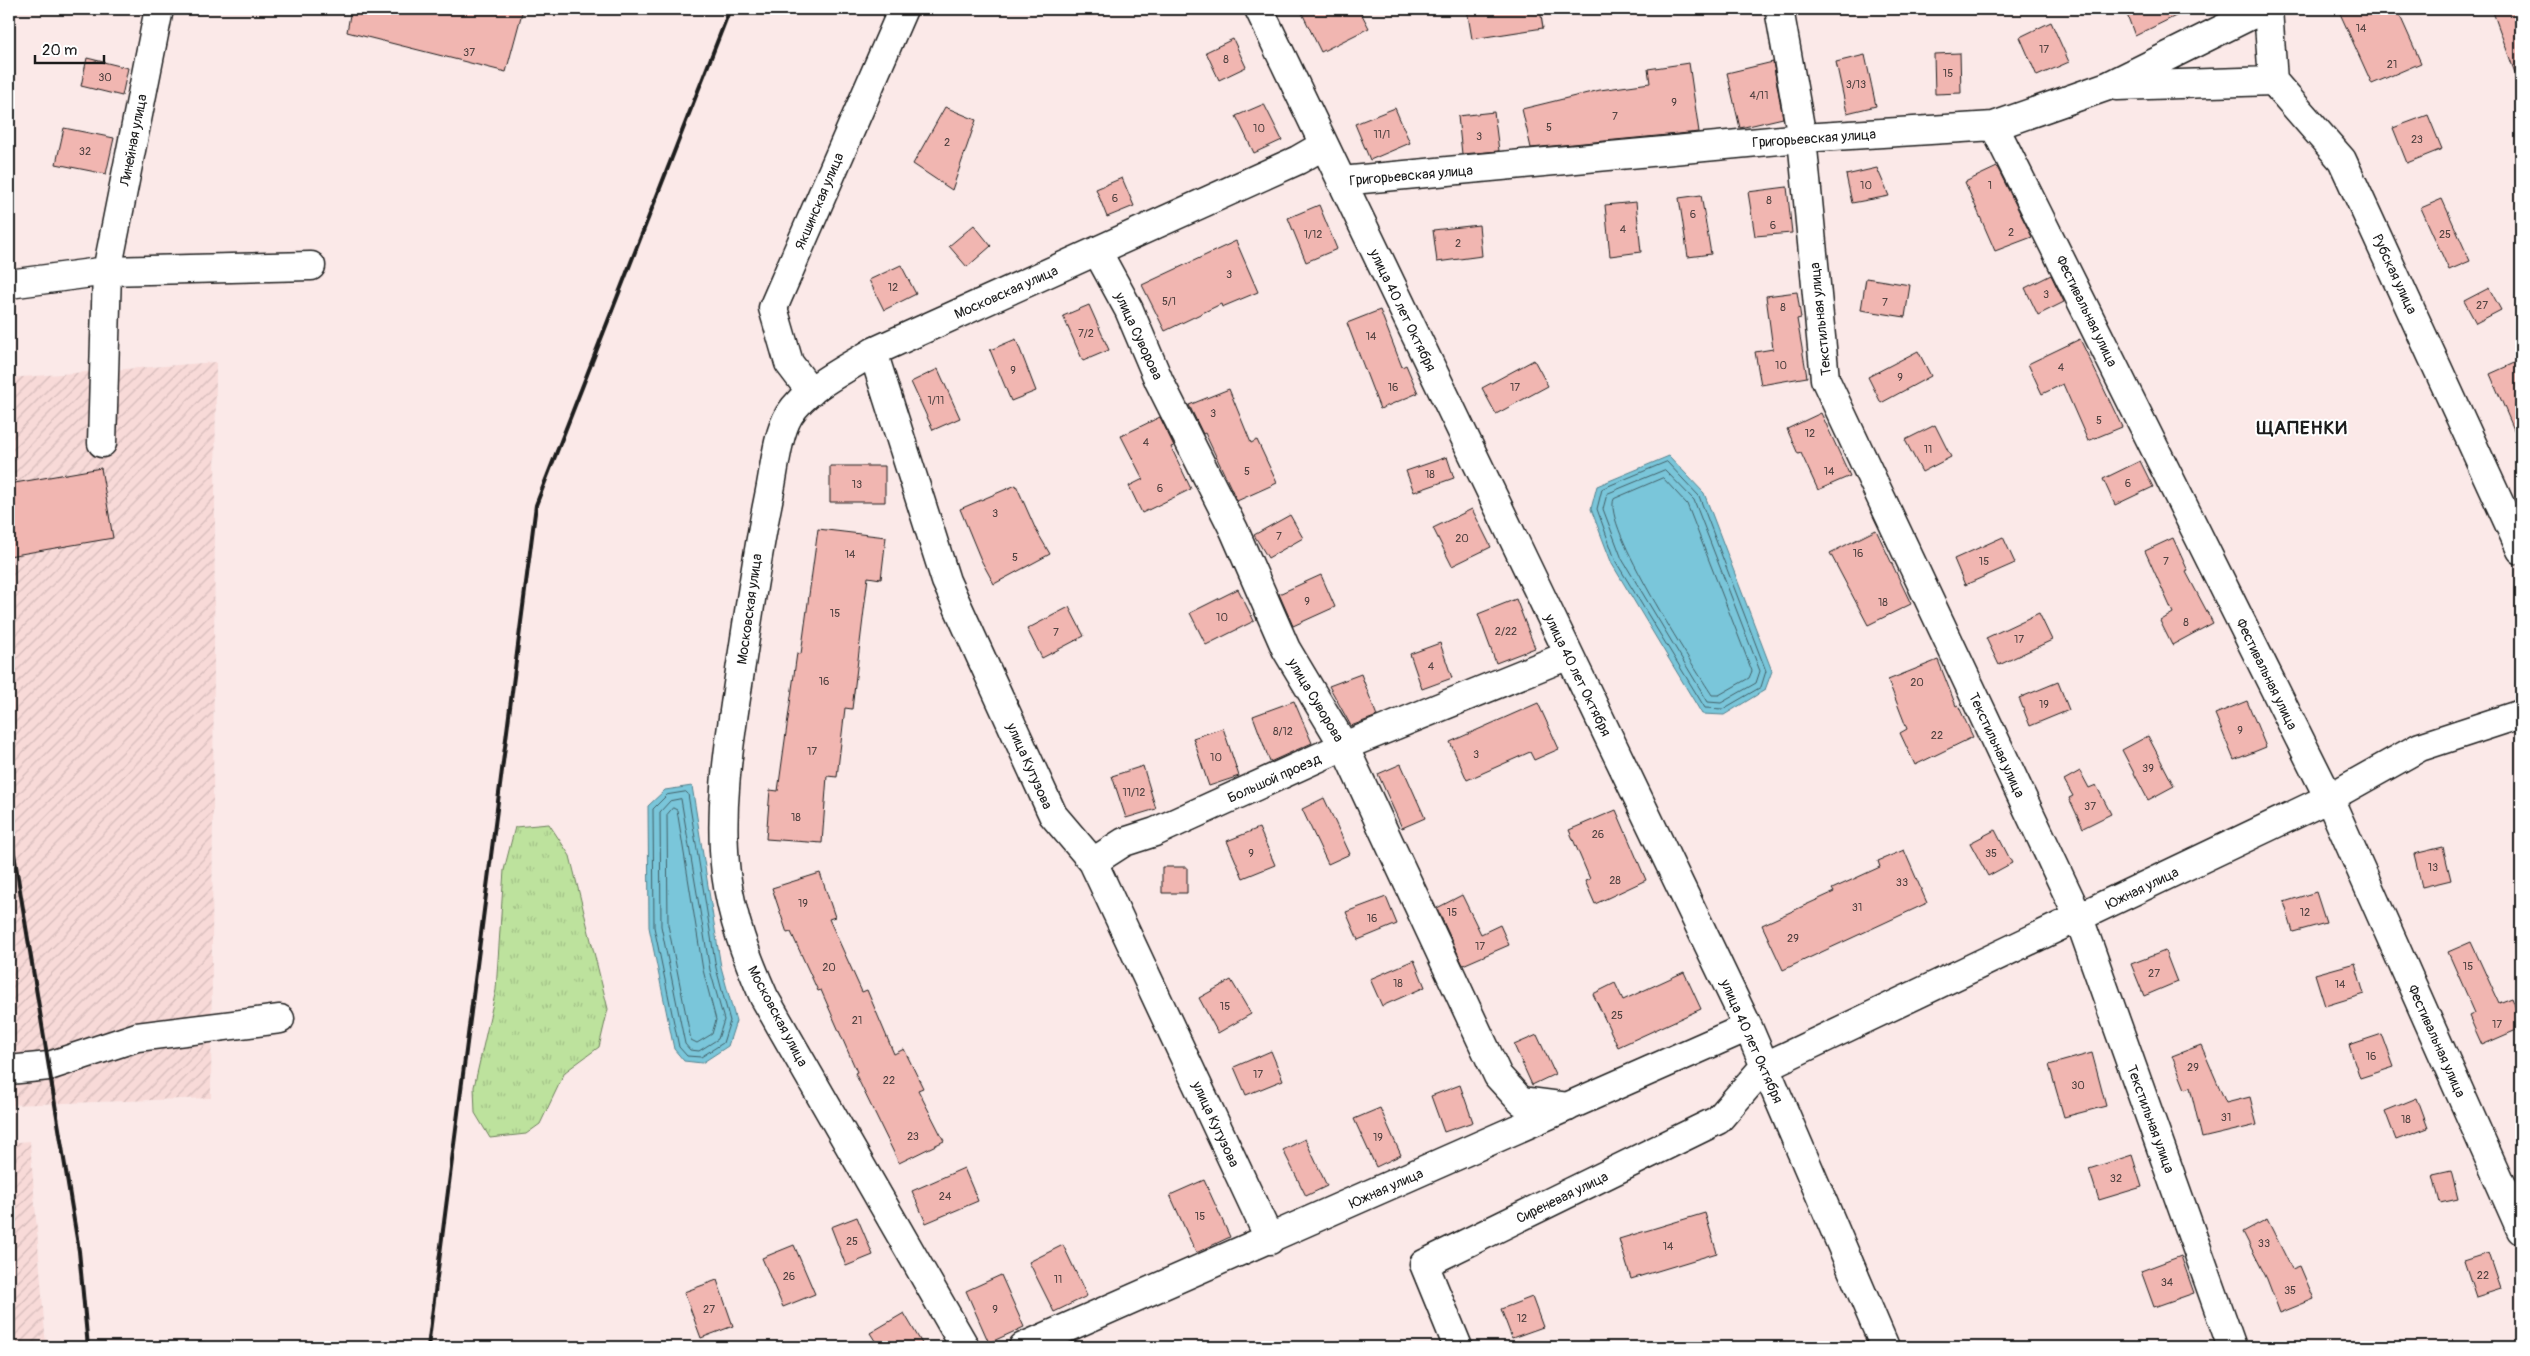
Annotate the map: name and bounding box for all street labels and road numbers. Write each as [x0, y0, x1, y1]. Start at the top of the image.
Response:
street label: Линейная улица [116, 93, 151, 188]
street label: Григорьевская улица [1752, 126, 1876, 151]
street label: Якшинская улица [791, 150, 848, 252]
street label: Григорьевская улица [1349, 162, 1474, 189]
street label: Рубская улица [2369, 232, 2420, 317]
street label: улица 40 лет Октября [1365, 245, 1440, 374]
street label: Фестивальная улица [2052, 253, 2121, 370]
street label: Текстильная улица [1806, 261, 1835, 376]
street label: Московская улица [952, 262, 1061, 323]
street label: улица Суворова [1110, 289, 1166, 383]
street label: Московская улица [733, 553, 766, 666]
street label: улица 40 лет Октября [1540, 610, 1615, 739]
street label: Фестивальная улица [2232, 616, 2301, 733]
street label: улица Суворова [1283, 655, 1347, 745]
street label: Текстильная улица [1965, 690, 2028, 800]
street label: улица Кутузова [1003, 720, 1056, 812]
street label: Большой проезд [1225, 750, 1324, 807]
street label: Южная улица [2103, 863, 2181, 913]
street label: Московская улица [744, 963, 811, 1070]
street label: улица 40 лет Октября [1716, 976, 1787, 1106]
street label: Фестивальная улица [2404, 982, 2469, 1100]
street label: Текстильная улица [2123, 1063, 2178, 1176]
street label: улица Кутузова [1188, 1078, 1243, 1170]
street label: Южная улица [1347, 1165, 1426, 1212]
street label: Сиреневая улица [1513, 1168, 1611, 1227]

